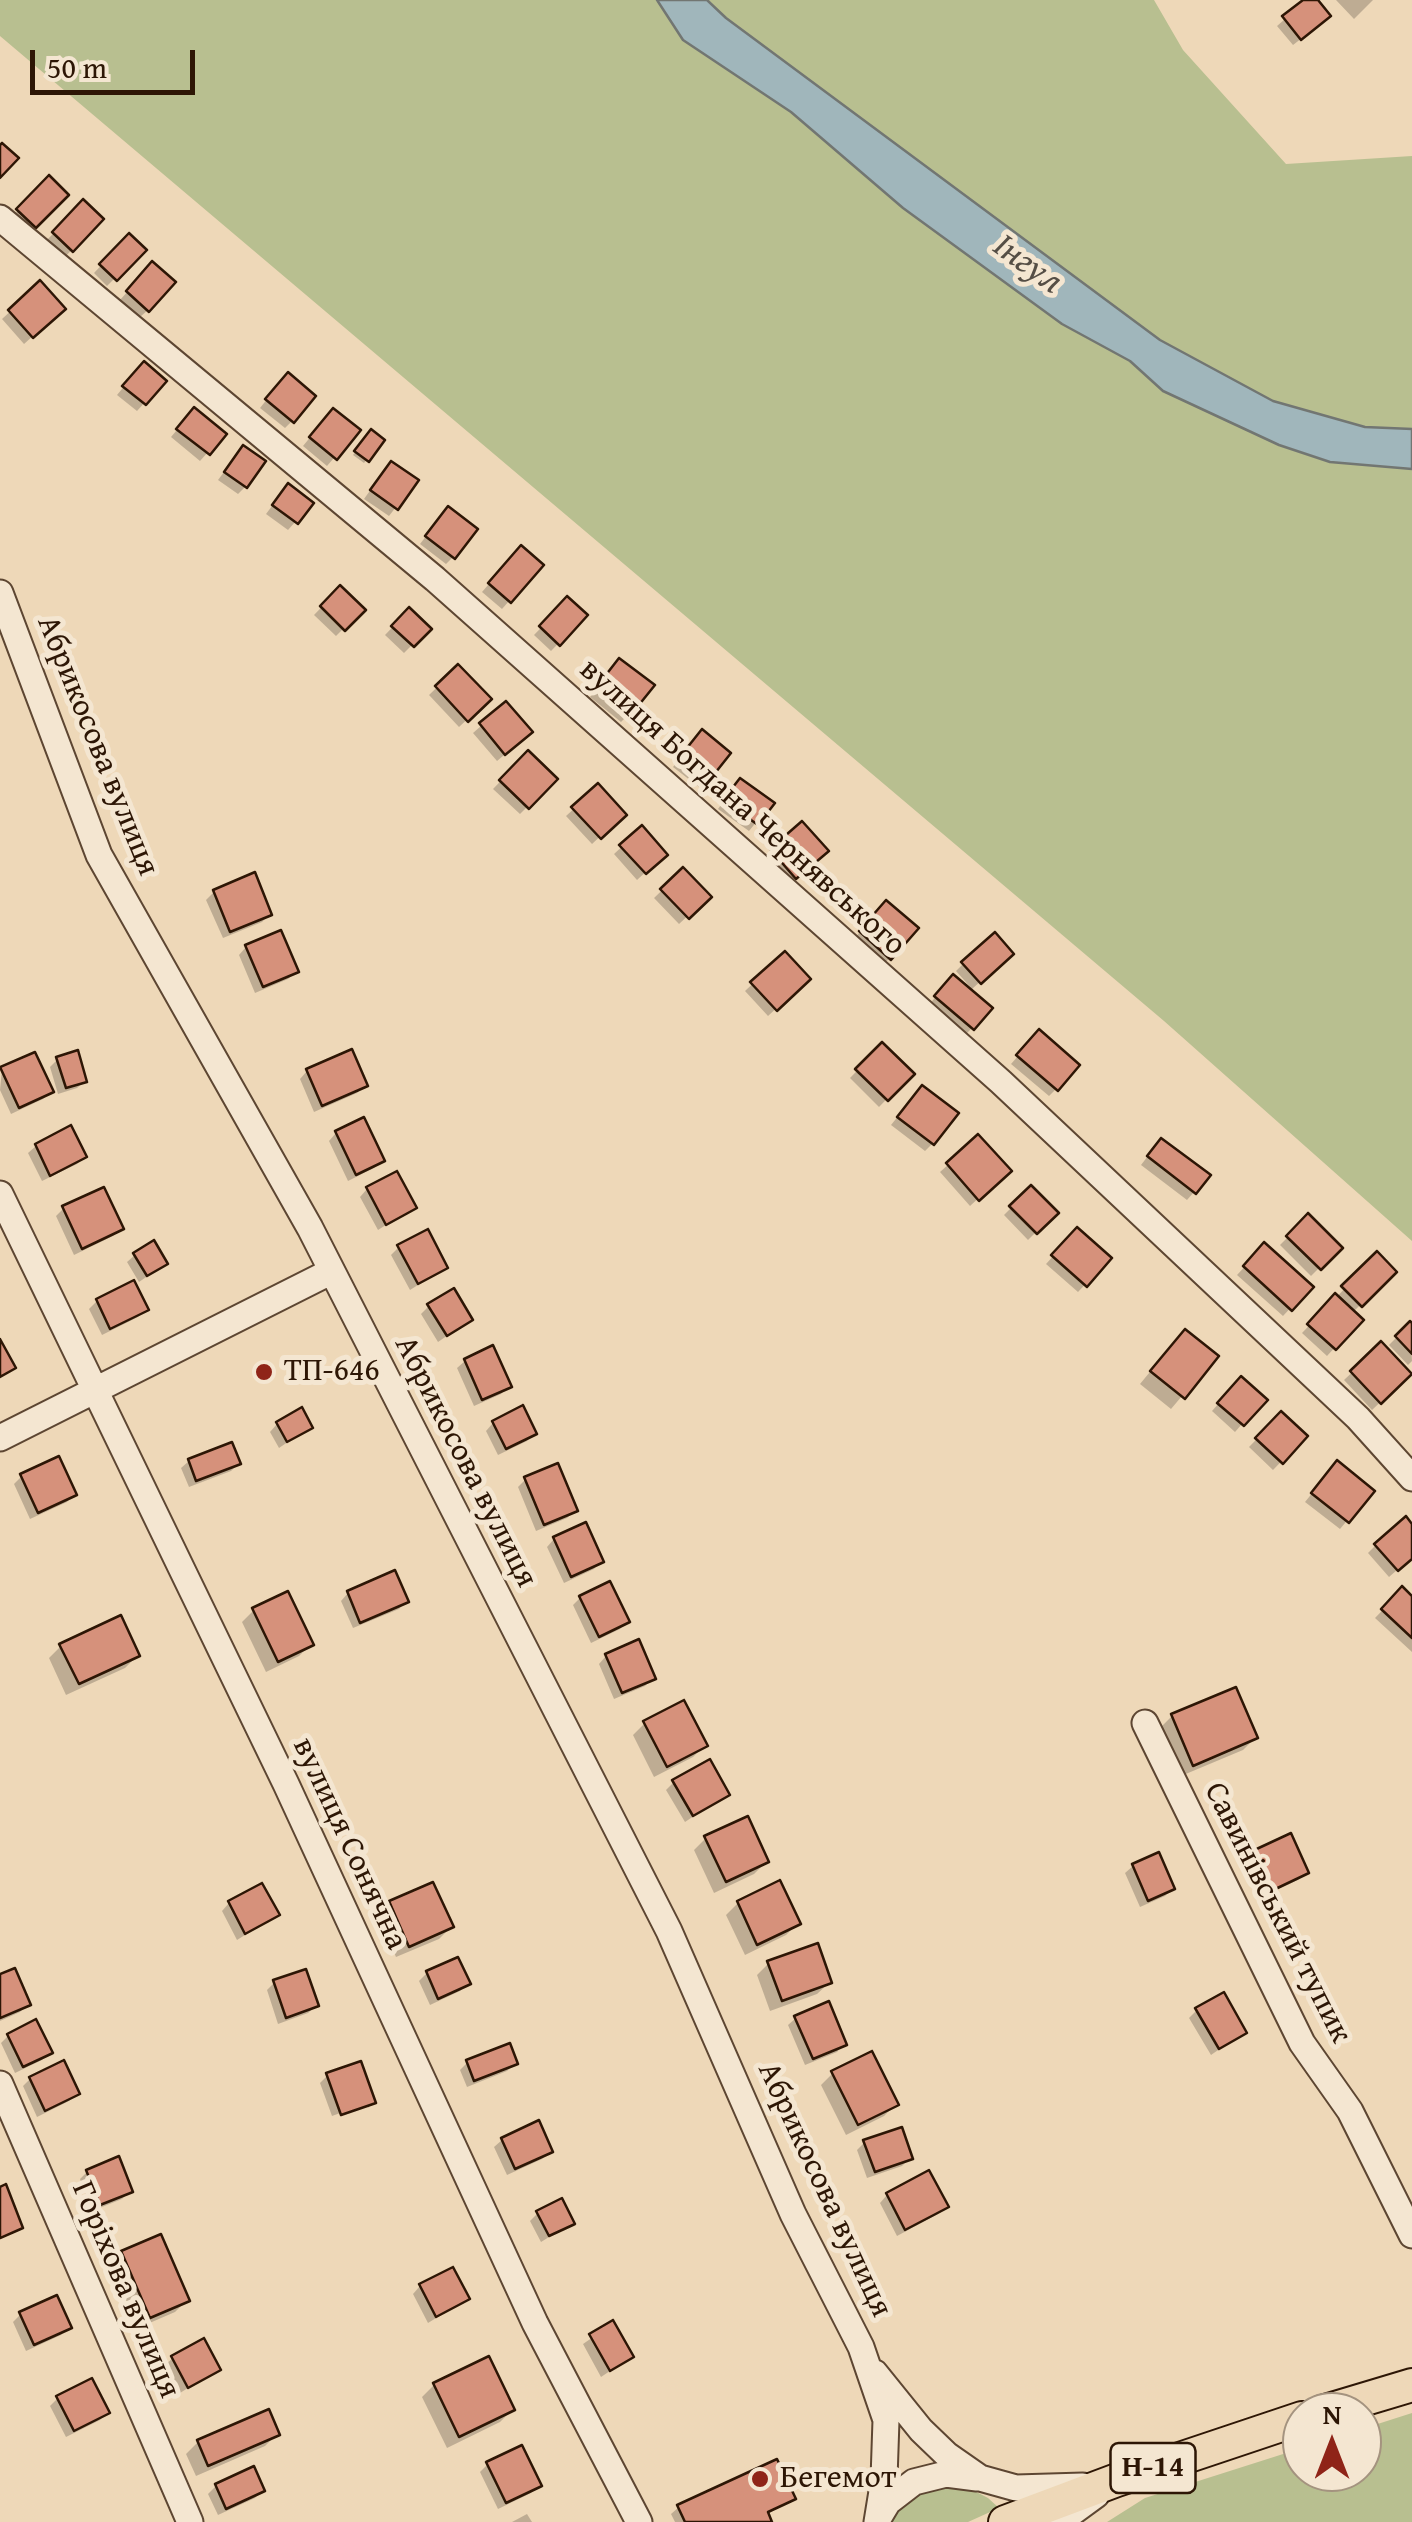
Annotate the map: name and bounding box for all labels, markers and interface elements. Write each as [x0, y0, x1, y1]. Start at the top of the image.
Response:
scale bar [35, 30, 200, 92]
text: 50 m [47, 45, 107, 89]
water label: Інгул [984, 226, 1070, 304]
street label: Абрикосова вулиця [27, 611, 167, 881]
street label: вулиця Богдана Чернявського [571, 651, 913, 965]
street label: Абрикосова вулиця [385, 1330, 545, 1594]
place label: ТП-646 [284, 1353, 380, 1391]
marker: ТП-646 [253, 1361, 275, 1383]
street label: вулиця Сонячна [283, 1732, 415, 1956]
street label: Савинівський тупик [1195, 1776, 1359, 2050]
street label: Абрикосова вулиця [748, 2057, 900, 2323]
street label: Горіхова вулиця [62, 2176, 188, 2404]
north arrow [1282, 2392, 1382, 2492]
text: N [1323, 2393, 1341, 2434]
road number: Н-14 [1110, 2443, 1196, 2493]
place label: Бегемот [780, 2460, 896, 2498]
marker: Бегемот [749, 2468, 771, 2490]

